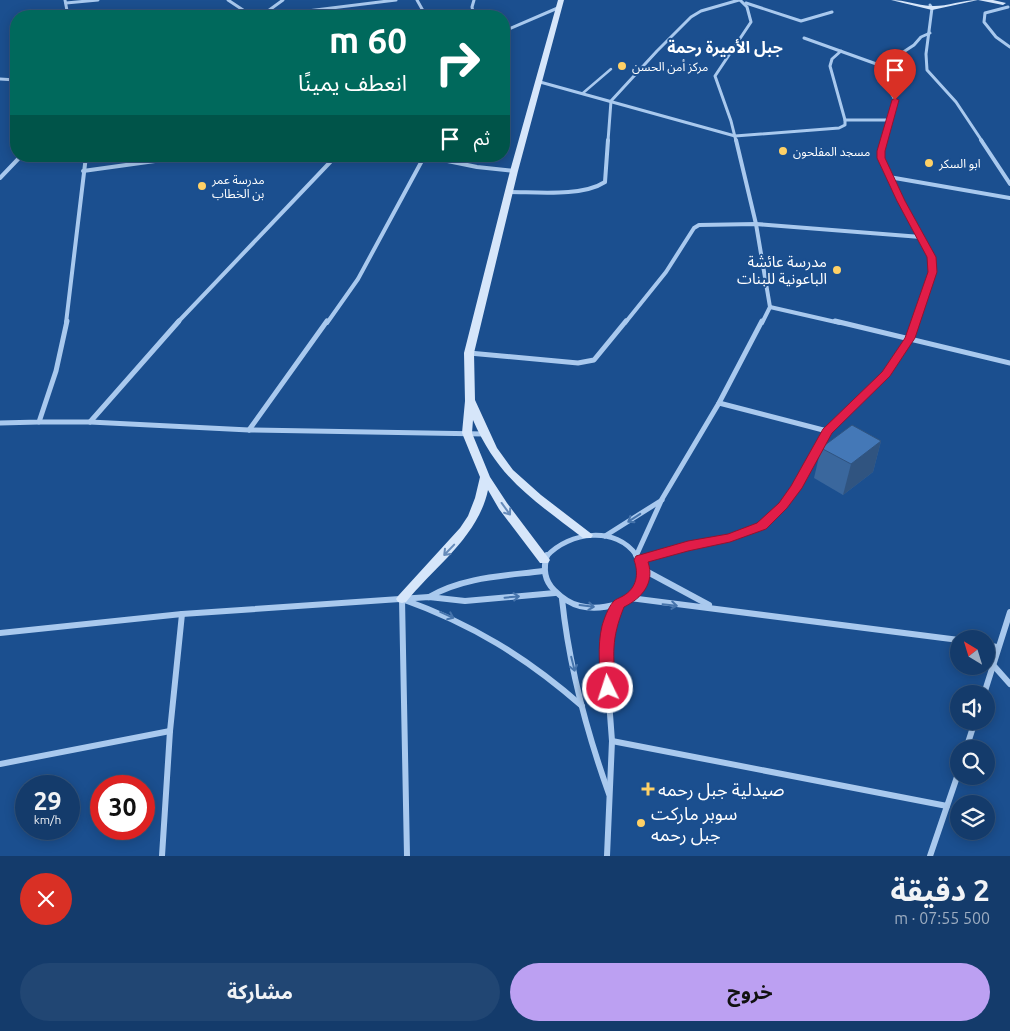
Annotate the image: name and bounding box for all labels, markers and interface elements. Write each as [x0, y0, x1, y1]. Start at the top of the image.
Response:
text: 60 m [329, 20, 407, 60]
icon: right [425, 30, 490, 95]
district label: جبل الأميرة رحمة [667, 38, 783, 57]
pin [874, 49, 916, 100]
icon: arrive [881, 56, 909, 84]
place label: مركز أمن الحسن [632, 59, 708, 74]
marker: مركز أمن الحسن [616, 60, 628, 72]
text: انعطف يمينًا [298, 70, 407, 95]
icon: arrive [436, 125, 464, 153]
text: ثم [474, 127, 490, 149]
marker: مسجد المفلحون [777, 145, 789, 157]
place label: مسجد المفلحون [793, 145, 870, 159]
marker: ابو السكر [923, 157, 935, 169]
place label: ابو السكر [938, 157, 981, 171]
place label: مدرسة عمر بن الخطاب [211, 173, 264, 201]
marker: مدرسة عمر بن الخطاب [196, 180, 208, 192]
place label: مدرسة عائشة الباعونية للبنات [737, 253, 827, 288]
marker: مدرسة عائشة الباعونية للبنات [831, 264, 843, 276]
one-way arrow [501, 502, 511, 516]
one-way arrow [627, 513, 641, 523]
one-way arrow [443, 544, 455, 556]
one-way arrow [503, 592, 519, 601]
one-way arrow [662, 600, 678, 609]
one-way arrow [579, 601, 595, 611]
one-way arrow [439, 611, 454, 621]
north arrow [950, 630, 995, 675]
map controls [950, 630, 995, 840]
one-way arrow [568, 656, 578, 672]
position arrow [581, 661, 633, 713]
button: sound [950, 685, 995, 730]
button: search [950, 740, 995, 785]
speed limit sign: 30 [90, 775, 155, 840]
place label: صيدلية جبل رحمه [658, 779, 785, 801]
marker: صيدلية جبل رحمه [642, 783, 654, 795]
text: 29 [33, 787, 62, 815]
button: layers [950, 795, 995, 840]
place label: سوبر ماركت جبل رحمه [651, 803, 737, 846]
text: km/h [34, 813, 61, 826]
marker: سوبر ماركت جبل رحمه [635, 817, 647, 829]
button: close [20, 873, 72, 925]
text: 2 دقيقة [890, 873, 990, 907]
text: 500 m · 07:55 [894, 909, 990, 927]
button: مشاركة [20, 963, 500, 1021]
button: خروج [510, 963, 990, 1021]

